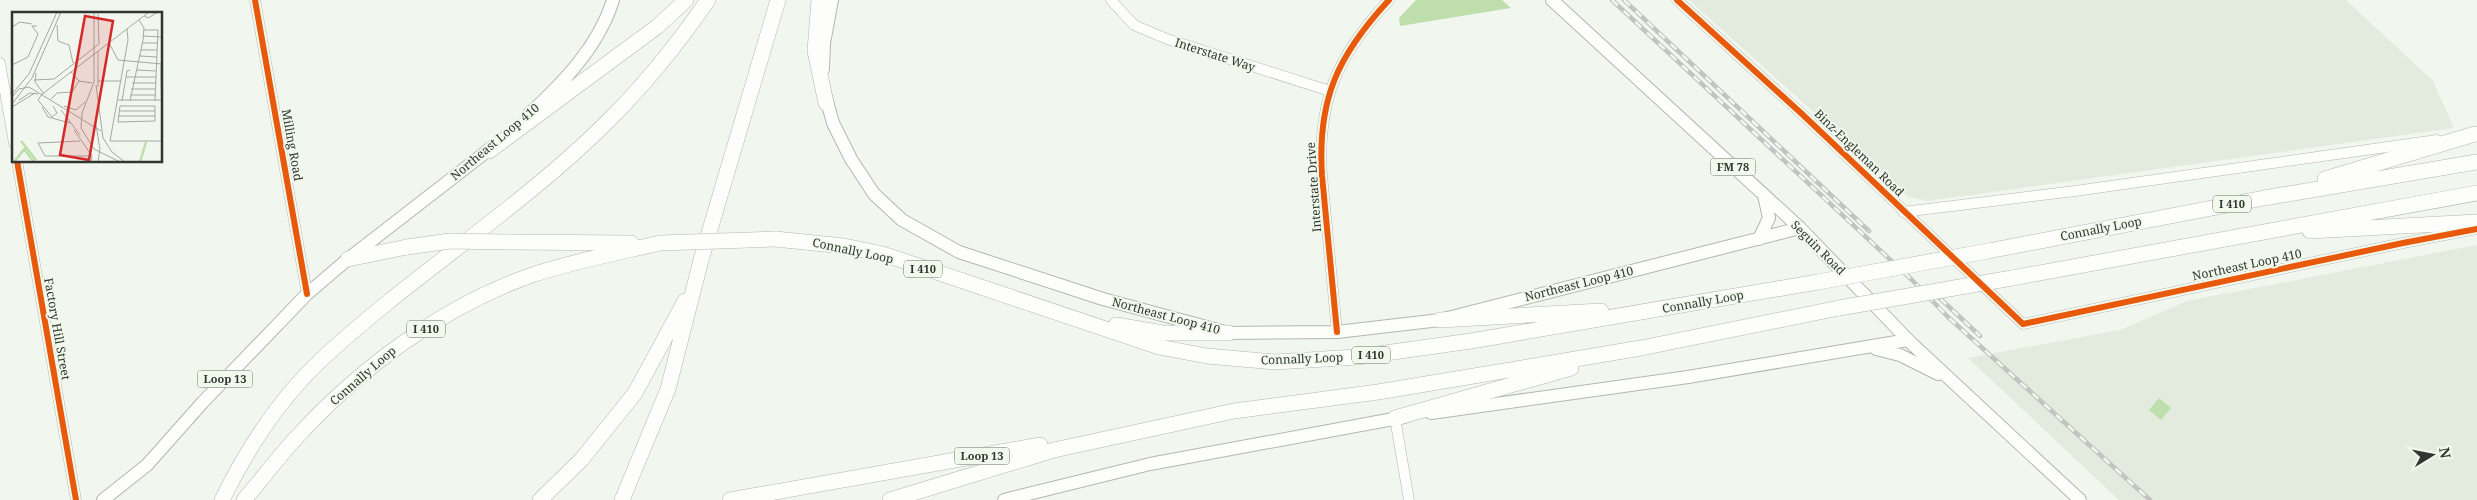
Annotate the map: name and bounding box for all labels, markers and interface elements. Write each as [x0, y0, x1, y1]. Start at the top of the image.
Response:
inset map [12, 12, 162, 162]
street label: Interstate Way [1173, 34, 1258, 76]
street label: Northeast Loop 410 [447, 99, 543, 184]
street label: Binz-Engleman Road [1811, 105, 1908, 201]
street label: Milling Road [278, 108, 307, 183]
street label: Interstate Drive [1302, 141, 1325, 233]
road number: FM 78 [1710, 158, 1756, 176]
road number: I 410 [2213, 195, 2251, 212]
street label: Connally Loop [2059, 212, 2143, 245]
street label: Seguin Road [1787, 217, 1850, 279]
street label: Connally Loop [811, 234, 895, 267]
street label: Northeast Loop 410 [2191, 245, 2303, 284]
road number: I 410 [904, 260, 942, 278]
street label: Northeast Loop 410 [1523, 262, 1635, 305]
street label: Factory Hill Street [40, 277, 75, 381]
street label: Connally Loop [1661, 286, 1745, 317]
street label: Northeast Loop 410 [1110, 293, 1222, 338]
road number: I 410 [407, 320, 445, 338]
street label: Connally Loop [326, 342, 399, 409]
road number: I 410 [1352, 346, 1390, 364]
street label: Connally Loop [1260, 349, 1344, 368]
road number: Loop 13 [198, 370, 252, 388]
north arrow [2407, 430, 2457, 480]
text: N [2435, 446, 2456, 460]
road number: Loop 13 [954, 448, 1010, 464]

